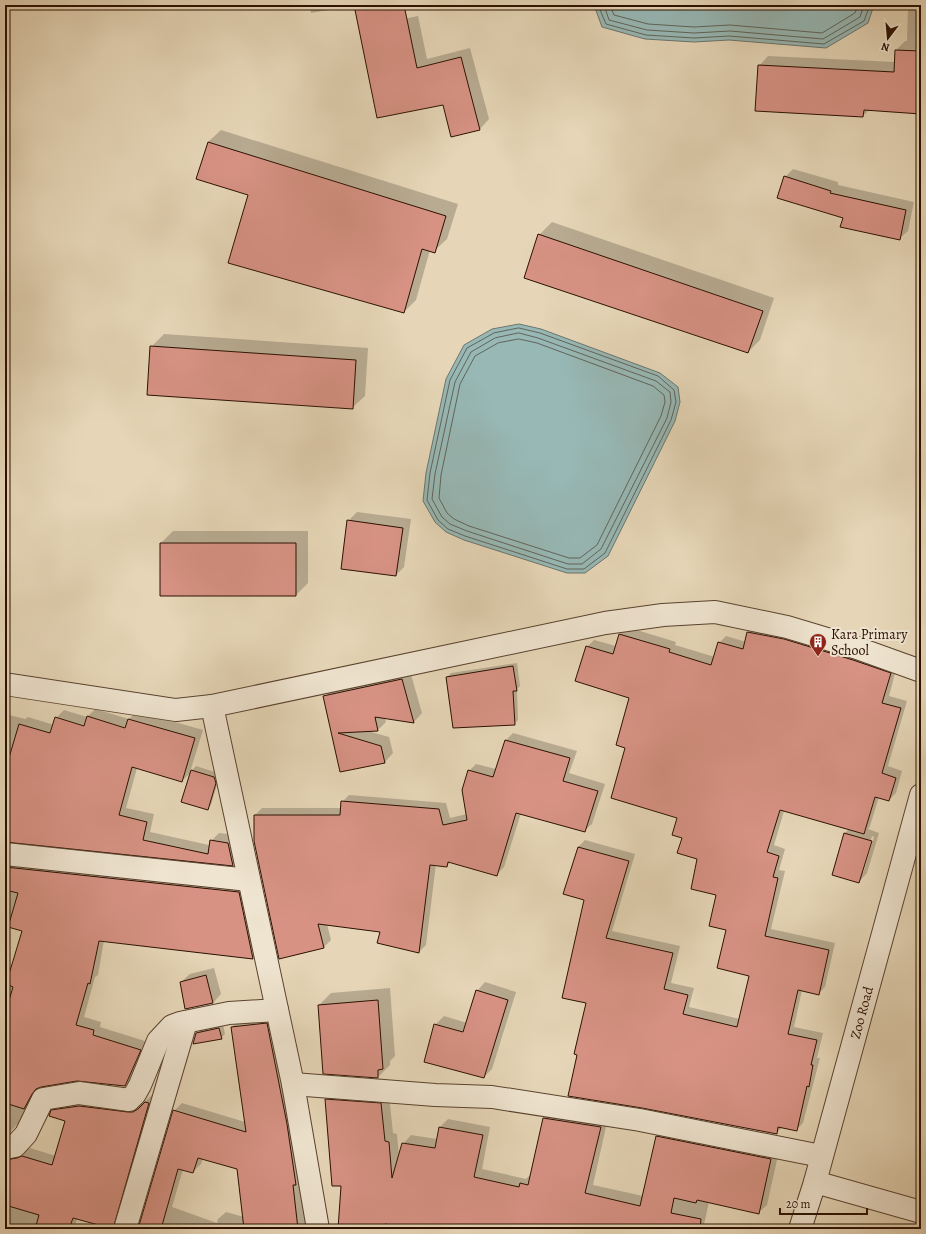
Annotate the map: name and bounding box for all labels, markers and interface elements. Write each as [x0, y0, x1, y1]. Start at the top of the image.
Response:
north arrow [868, 18, 908, 58]
text: N [879, 39, 891, 55]
place label: Kara Primary School [831, 625, 908, 660]
building icon: Kara Primary School [808, 632, 828, 657]
street label: Zoo Road [845, 984, 878, 1041]
scale bar [780, 1190, 867, 1216]
text: 20 m [786, 1196, 810, 1212]

